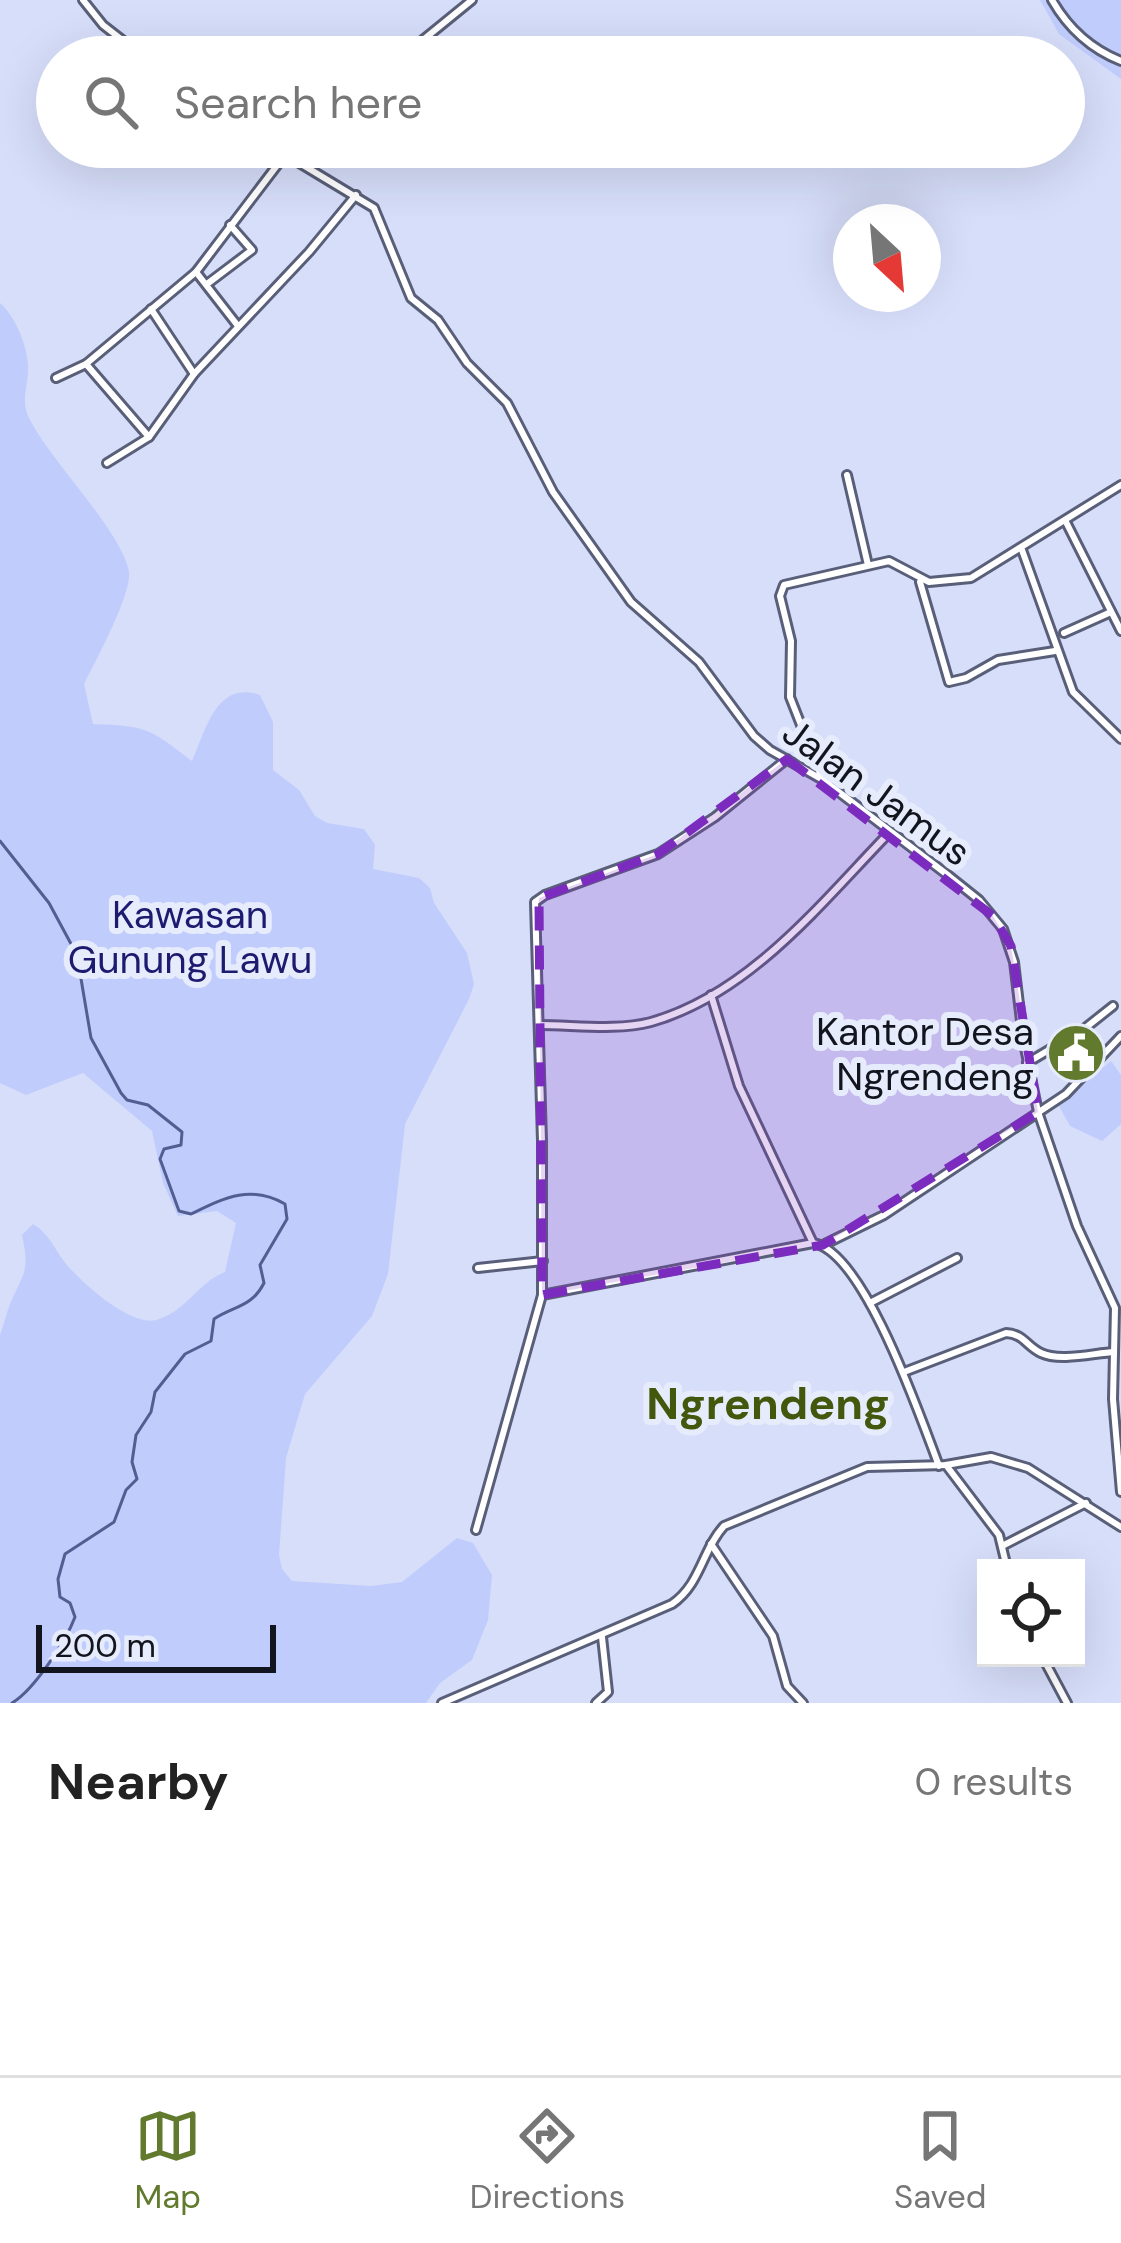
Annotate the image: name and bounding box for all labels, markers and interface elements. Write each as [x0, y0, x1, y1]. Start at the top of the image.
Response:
search box [36, 36, 1085, 168]
icon: search [78, 69, 144, 135]
text: Search here [174, 73, 422, 132]
north arrow [833, 204, 941, 312]
street label: Jalan Jamus [773, 706, 981, 878]
park label: Kawasan Gunung Lawu [68, 889, 312, 985]
place label: Kantor Desa Ngrendeng [816, 1006, 1034, 1102]
public building icon: Kantor Desa Ngrendeng [1045, 1022, 1107, 1084]
district label: Ngrendeng [646, 1374, 890, 1433]
map controls [977, 1559, 1085, 1667]
button: locate [977, 1559, 1085, 1667]
scale bar [36, 1619, 276, 1672]
text: 200 m [54, 1624, 156, 1667]
text: Nearby [48, 1748, 229, 1815]
text: 0 results [915, 1756, 1073, 1807]
tab: Map [134, 2103, 201, 2218]
tab: Directions [470, 2103, 625, 2218]
tab: Saved [894, 2103, 987, 2218]

